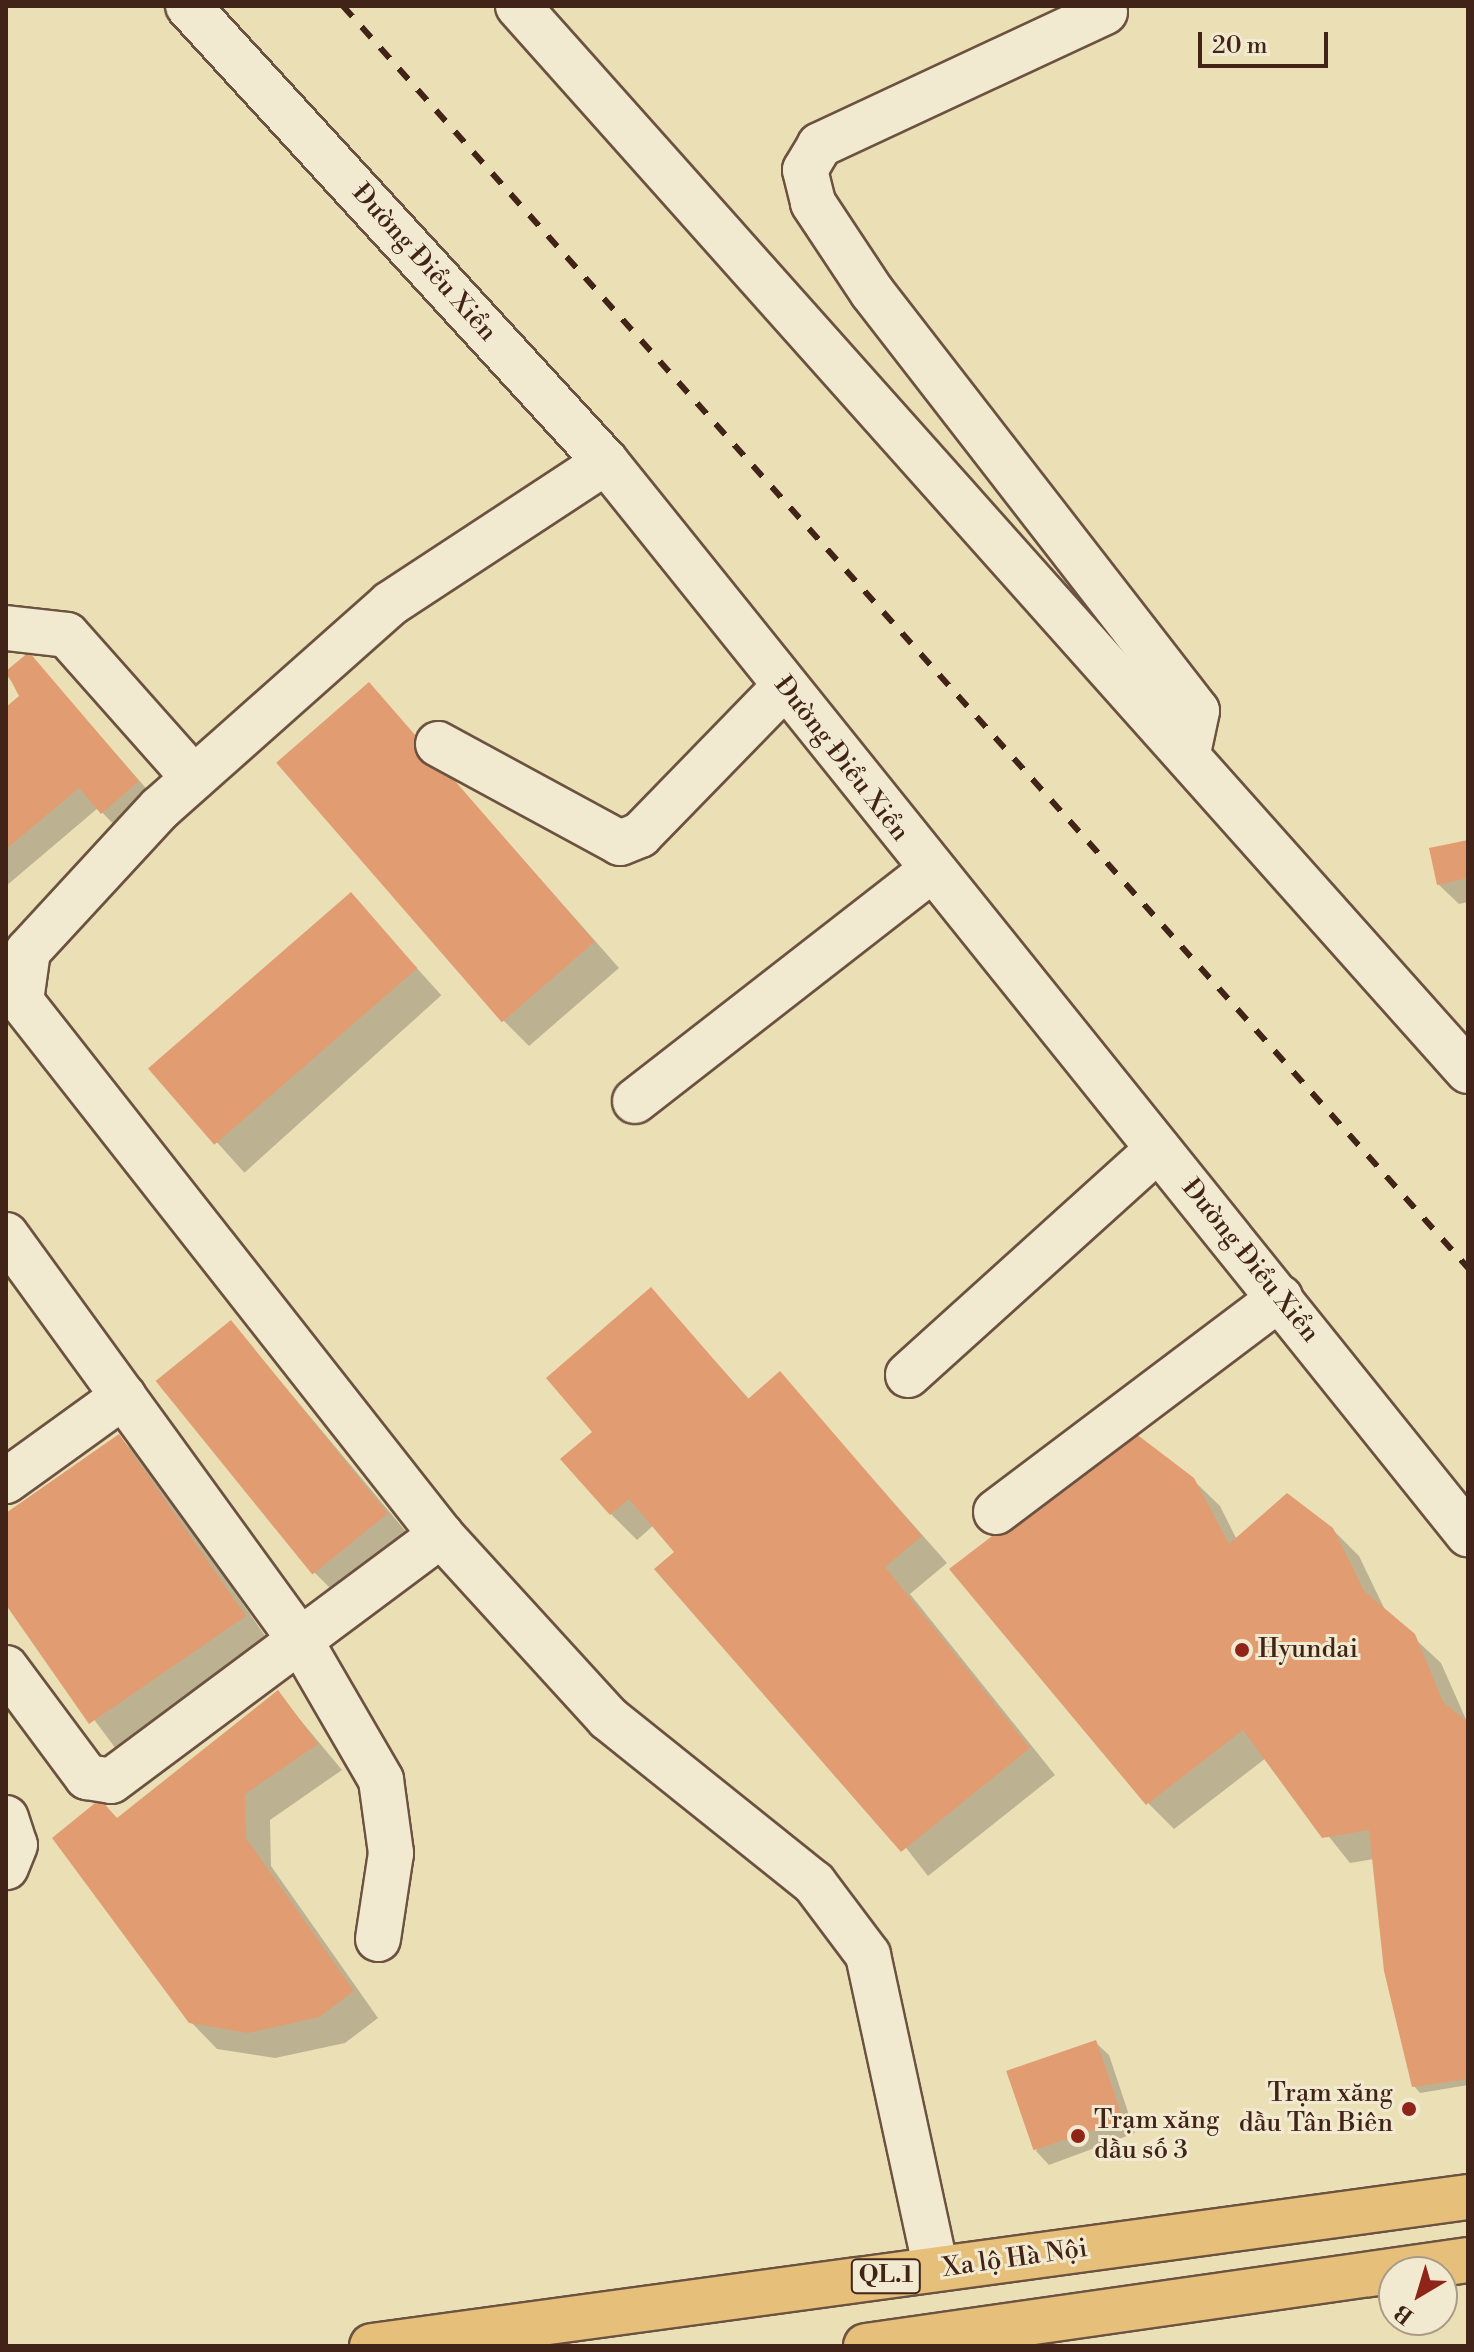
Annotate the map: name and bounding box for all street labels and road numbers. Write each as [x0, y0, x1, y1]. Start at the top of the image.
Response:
street label: Đường Điểu Xiển [345, 178, 503, 348]
street label: Đường Điểu Xiển [767, 670, 915, 848]
street label: Đường Điểu Xiển [1175, 1173, 1325, 1349]
street label: Xa lộ Hà Nội [941, 2233, 1089, 2285]
road number: QL.1 [850, 2256, 922, 2296]

